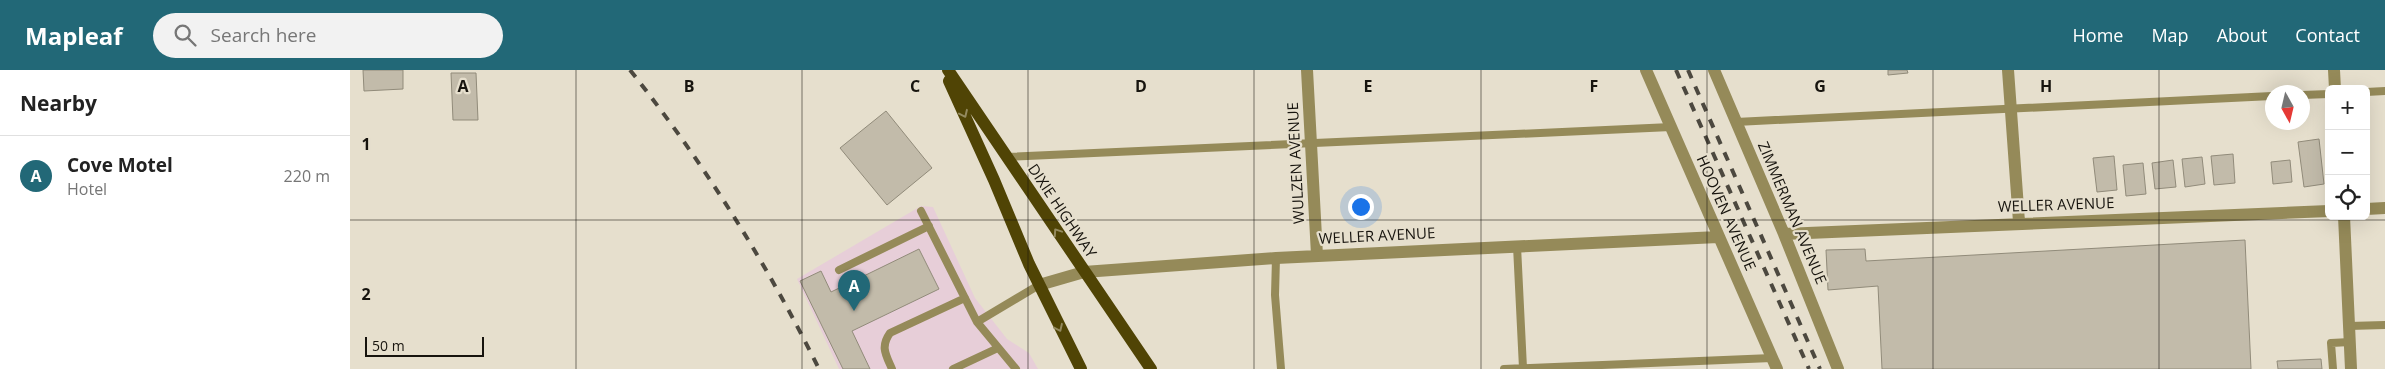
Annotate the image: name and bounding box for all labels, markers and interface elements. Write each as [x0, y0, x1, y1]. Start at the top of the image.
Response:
search box [153, 13, 503, 58]
text: Mapleaf [25, 19, 123, 52]
icon: search [171, 21, 199, 49]
text: Search here [211, 22, 316, 48]
text: Home [2073, 23, 2123, 47]
text: Map [2151, 23, 2189, 47]
text: About [2217, 23, 2267, 47]
text: Contact [2295, 23, 2360, 47]
text: A [457, 75, 469, 97]
text: B [684, 75, 694, 97]
text: C [910, 75, 920, 97]
text: D [1135, 75, 1147, 97]
text: E [1364, 75, 1373, 97]
text: F [1590, 75, 1598, 97]
text: G [1814, 75, 1826, 97]
text: H [2040, 75, 2052, 97]
north arrow [2265, 85, 2310, 130]
map controls [2325, 85, 2370, 220]
button: + [2325, 85, 2370, 130]
text: Nearby [20, 89, 97, 117]
street label: WULZEN AVENUE [1282, 102, 1308, 225]
one-way arrow [958, 109, 968, 118]
button: − [2325, 130, 2370, 175]
text: 1 [361, 133, 371, 155]
street label: ZIMMERMAN AVENUE [1754, 138, 1832, 287]
text: Cove Motel [67, 152, 173, 178]
street label: HOOVEN AVENUE [1693, 152, 1761, 273]
street label: DIXIE HIGHWAY [1024, 160, 1102, 262]
text: A [30, 165, 42, 187]
text: 220 m [284, 165, 330, 187]
button: locate [2325, 175, 2370, 220]
text: Hotel [67, 178, 107, 200]
street label: WELLER AVENUE [1997, 192, 2115, 216]
your location [1348, 194, 1374, 220]
street label: WELLER AVENUE [1318, 222, 1436, 248]
one-way arrow [1053, 228, 1063, 237]
pin: A [838, 270, 870, 311]
text: 2 [361, 283, 371, 305]
one-way arrow [1053, 322, 1063, 331]
scale bar [365, 334, 484, 357]
text: 50 m [372, 336, 405, 355]

